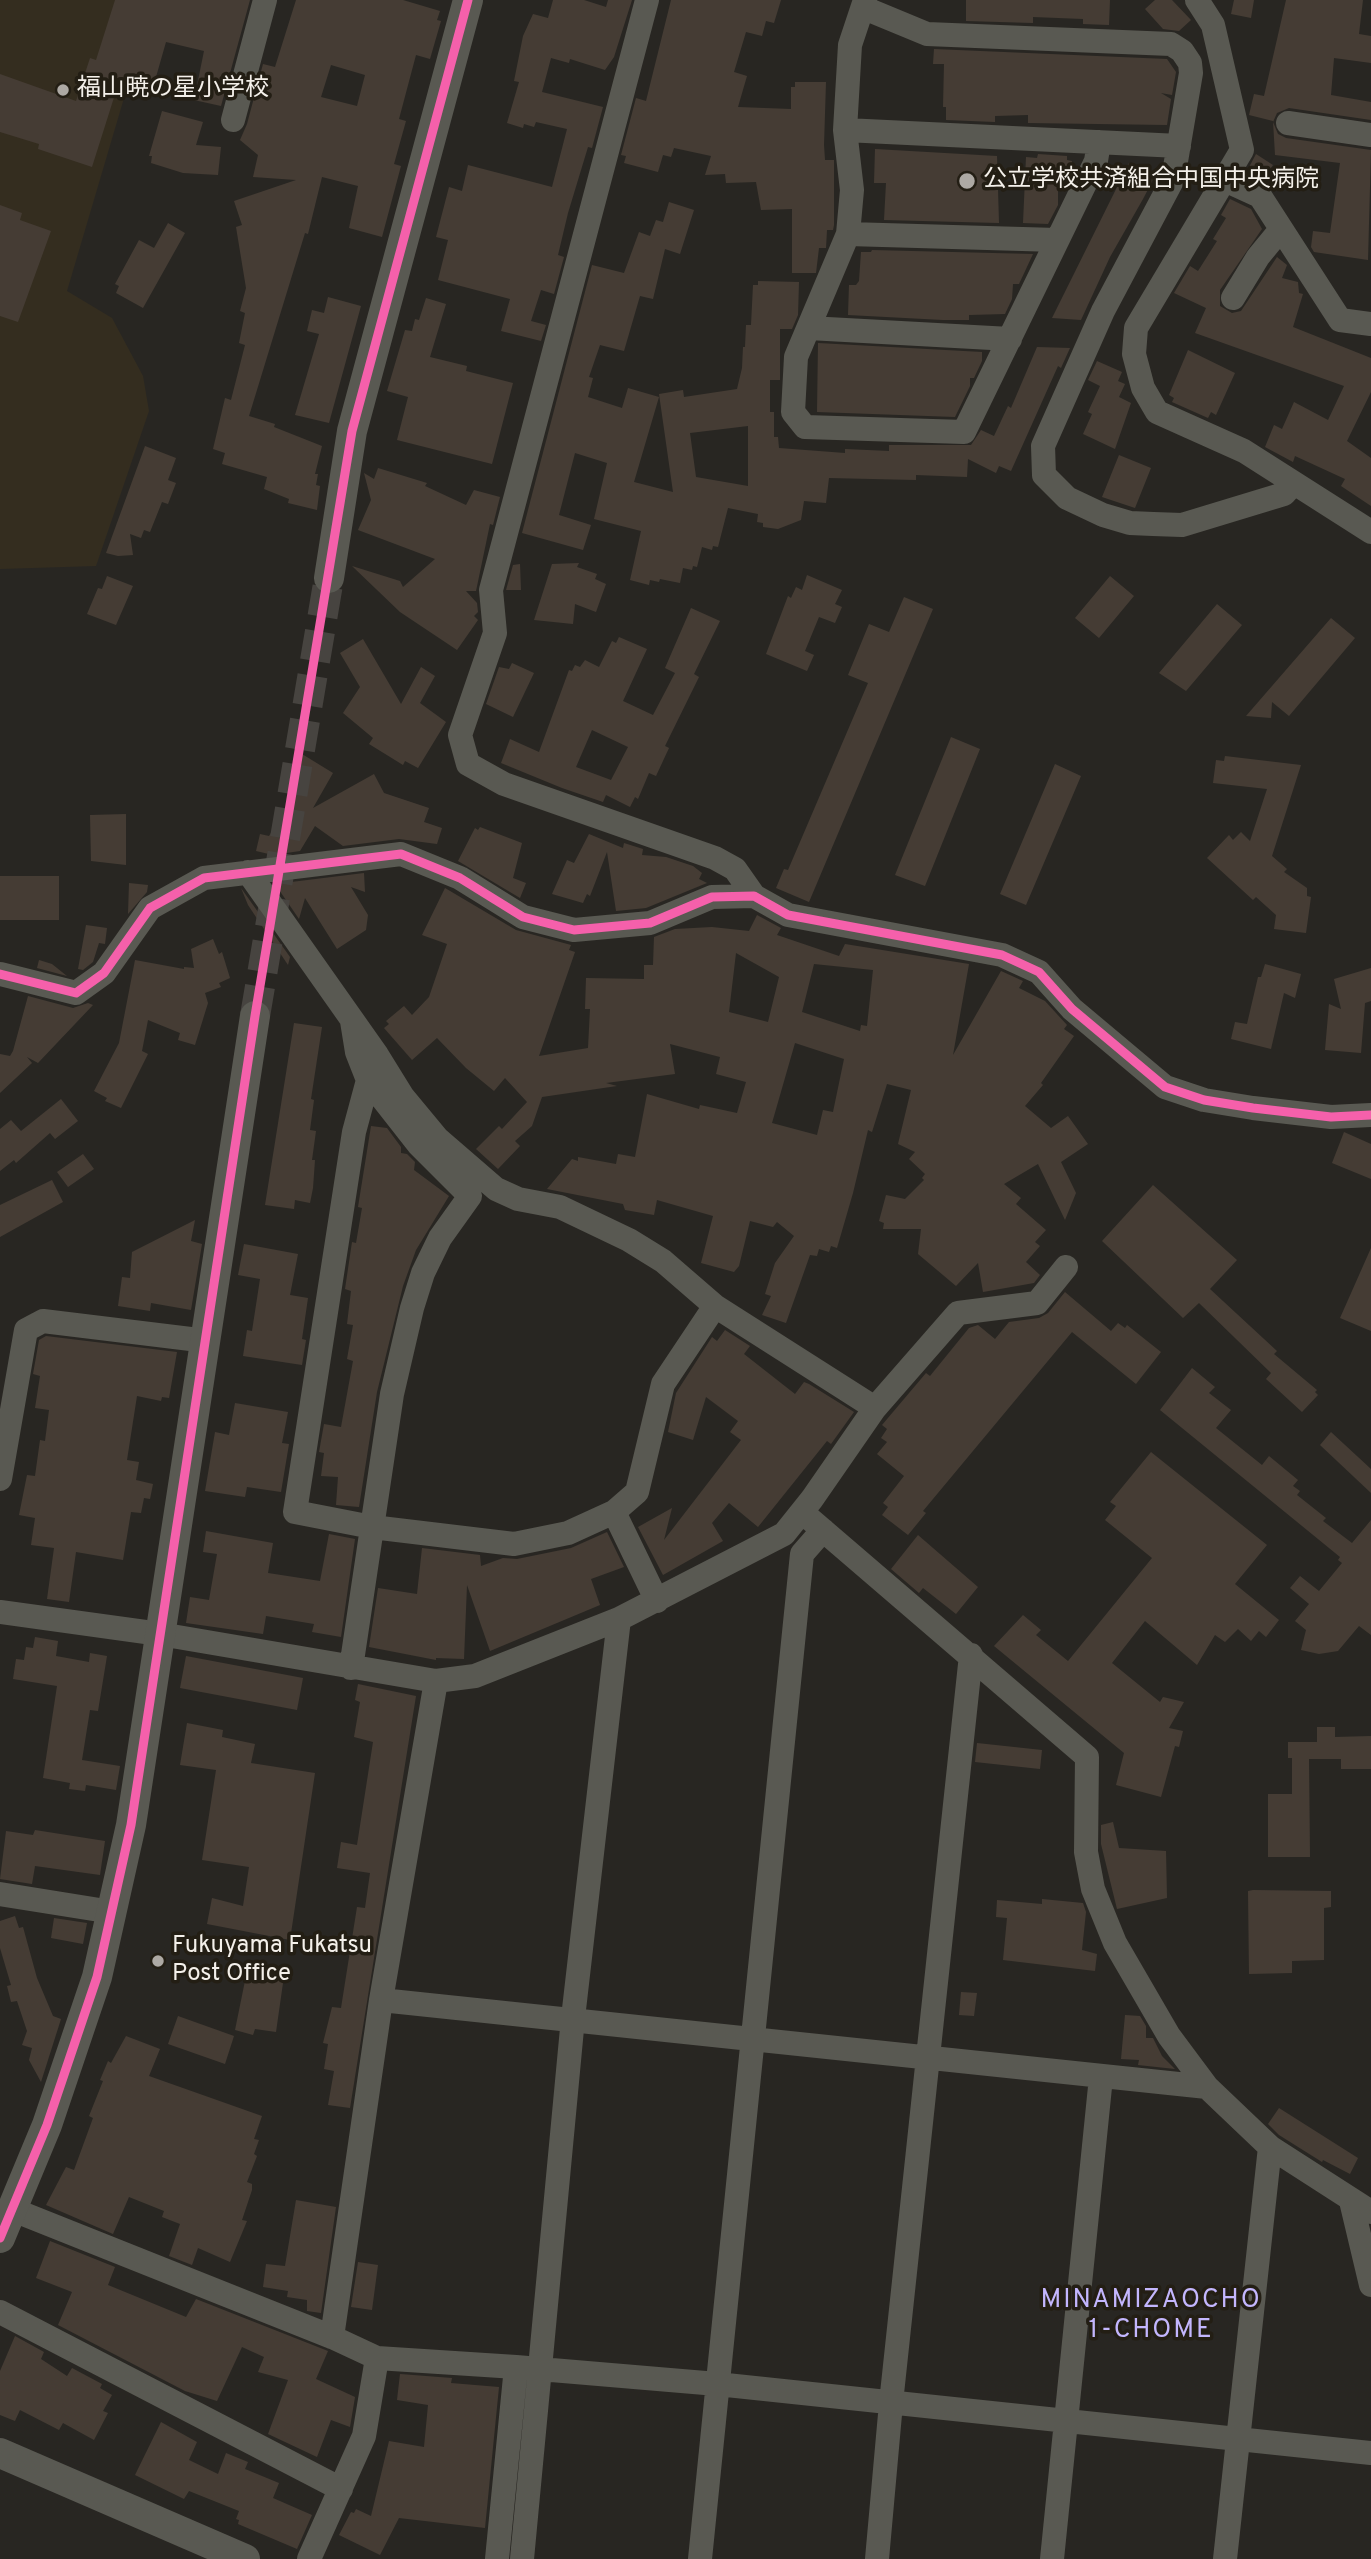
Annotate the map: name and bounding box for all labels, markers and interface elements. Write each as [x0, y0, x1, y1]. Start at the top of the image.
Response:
place label: 福山暁の星小学校 [77, 76, 269, 104]
marker: 福山暁の星小学校 [55, 82, 71, 98]
place label: 公立学校共済組合中国中央病院 [983, 167, 1319, 195]
marker: 公立学校共済組合中国中央病院 [957, 171, 977, 191]
place label: Fukuyama Fukatsu Post Office [172, 1933, 372, 1989]
marker: Fukuyama Fukatsu Post Office [150, 1953, 166, 1969]
district label: MINAMIZAOCHO 1-CHOME [1042, 2286, 1260, 2348]

